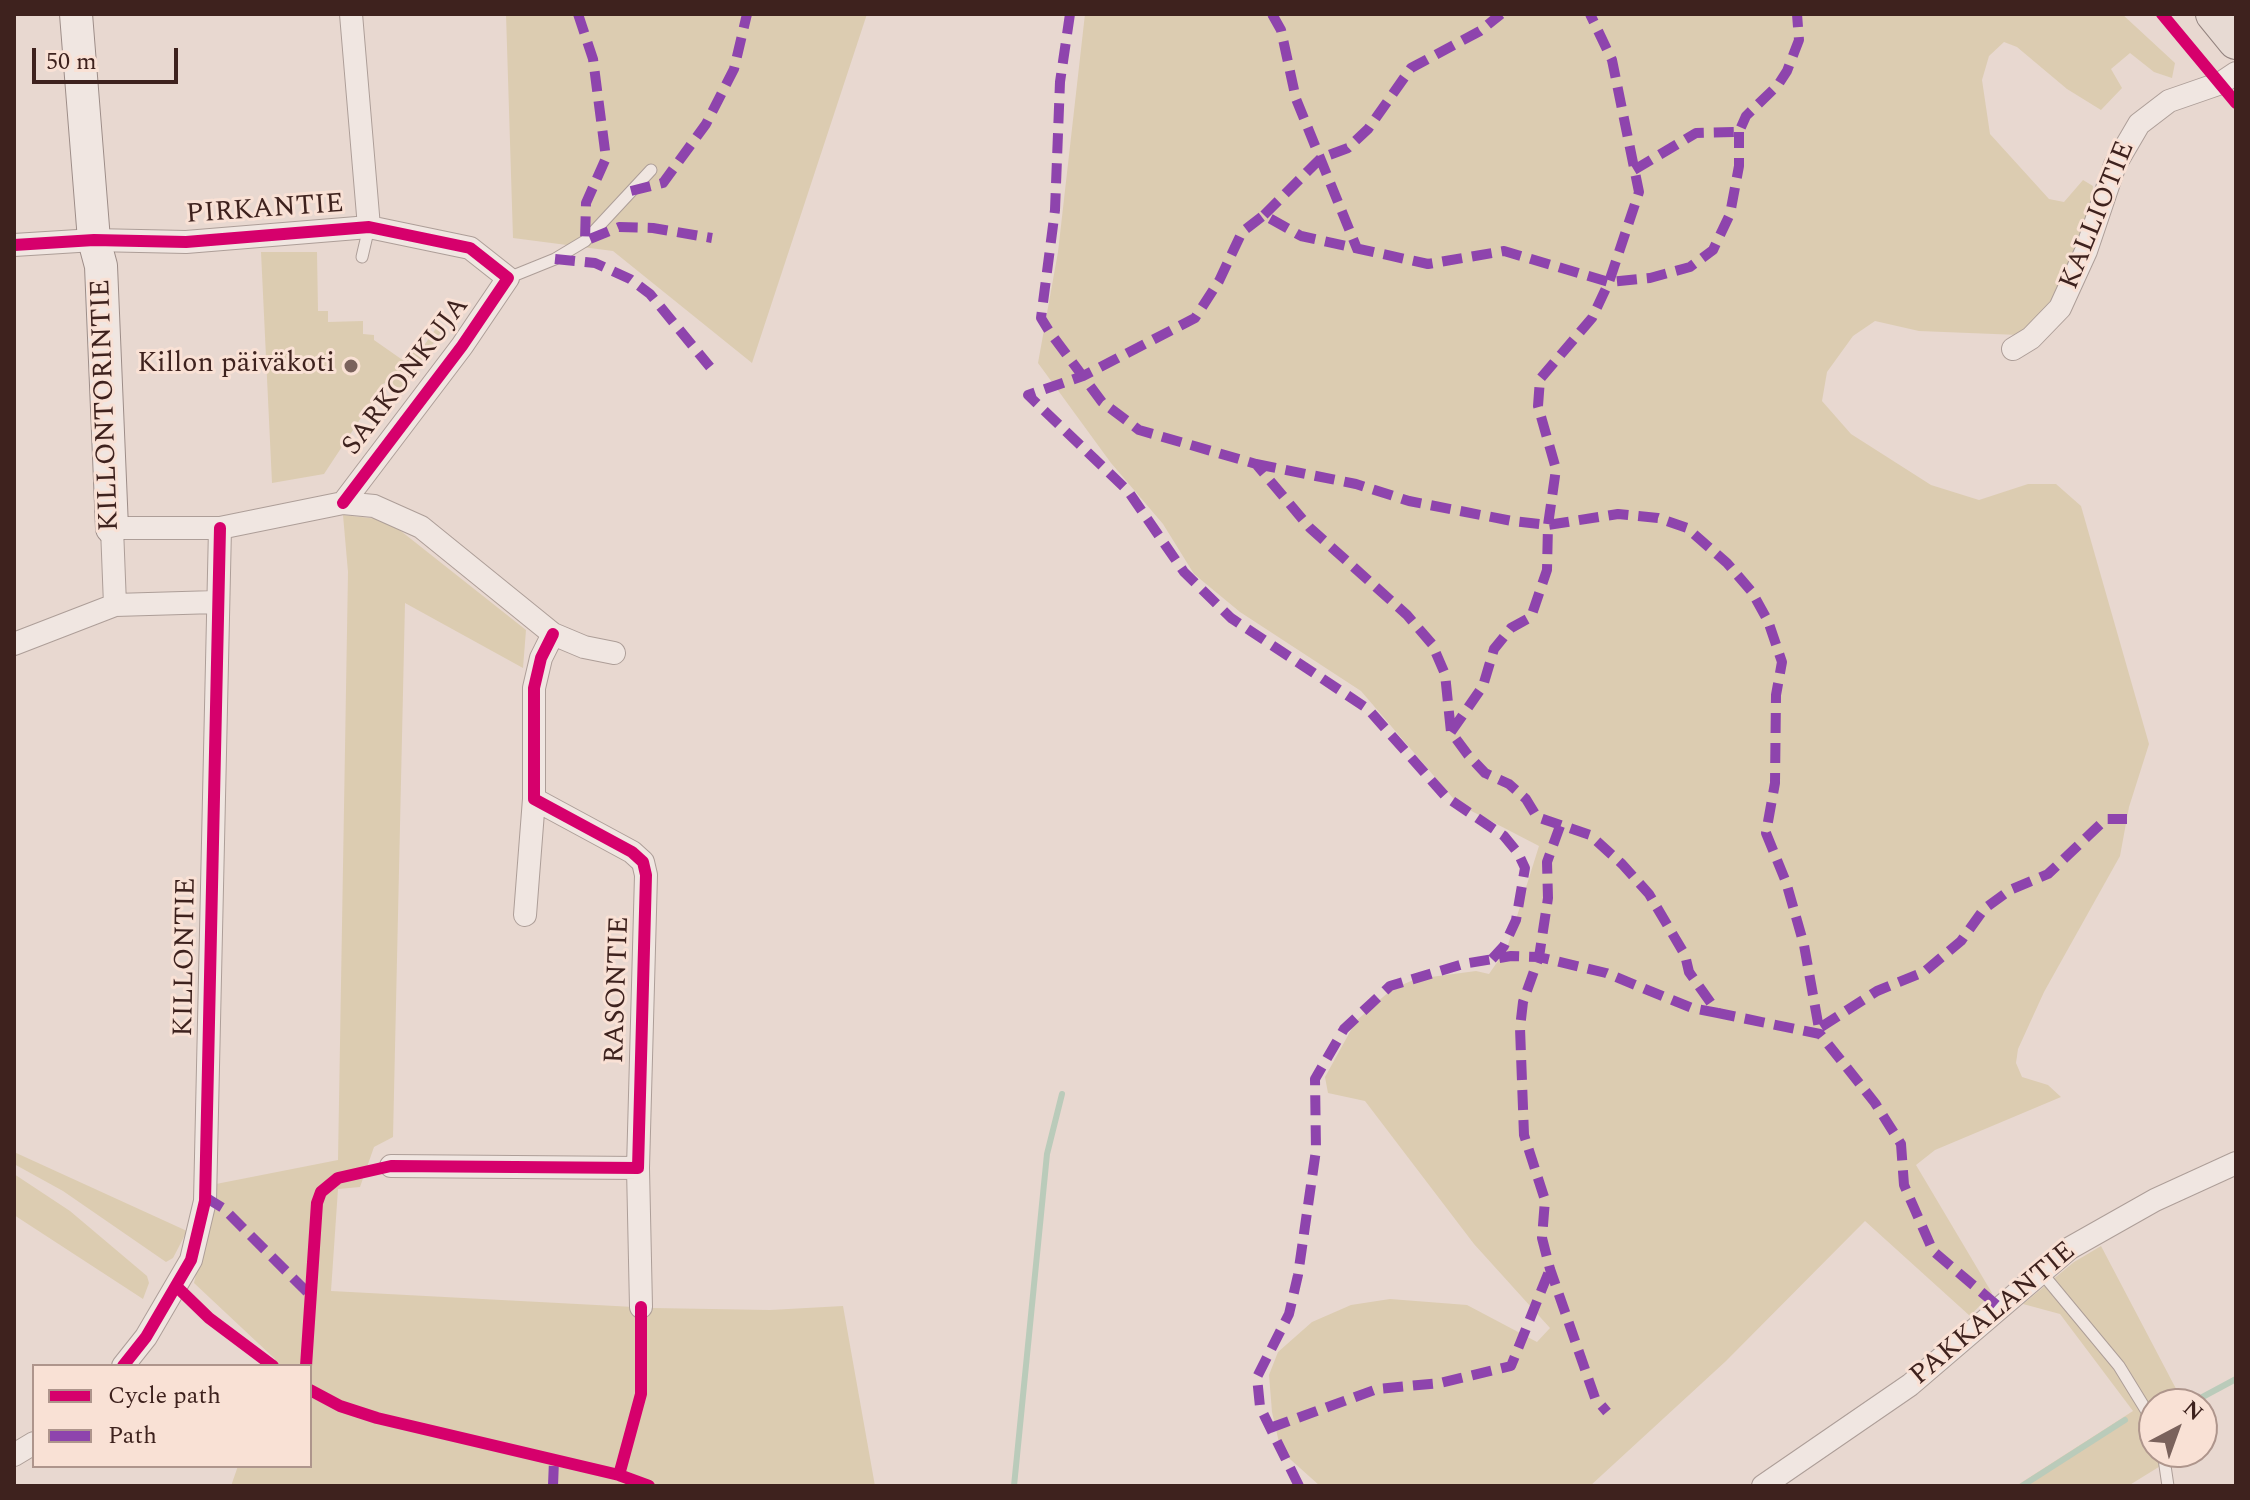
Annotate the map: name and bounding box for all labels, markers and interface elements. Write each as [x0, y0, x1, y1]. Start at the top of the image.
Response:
scale bar [36, 32, 182, 82]
text: 50 m [46, 44, 97, 80]
street label: KALLIOTIE [2054, 137, 2144, 295]
street label: PIRKANTIE [185, 189, 345, 233]
street label: KILLONTORINTIE [86, 278, 128, 532]
street label: SARKONKUJA [336, 291, 478, 463]
place label: Killon päiväkoti [137, 349, 335, 383]
marker: Killon päiväkoti [342, 357, 360, 375]
street label: KILLONTIE [169, 877, 205, 1037]
street label: RASONTIE [600, 916, 638, 1064]
street label: PAKKALANTIE [1904, 1236, 2084, 1394]
legend [32, 1364, 312, 1468]
text: Cycle path [108, 1378, 221, 1414]
north arrow [2138, 1388, 2218, 1468]
text: N [2175, 1393, 2210, 1429]
text: Path [108, 1418, 157, 1454]

